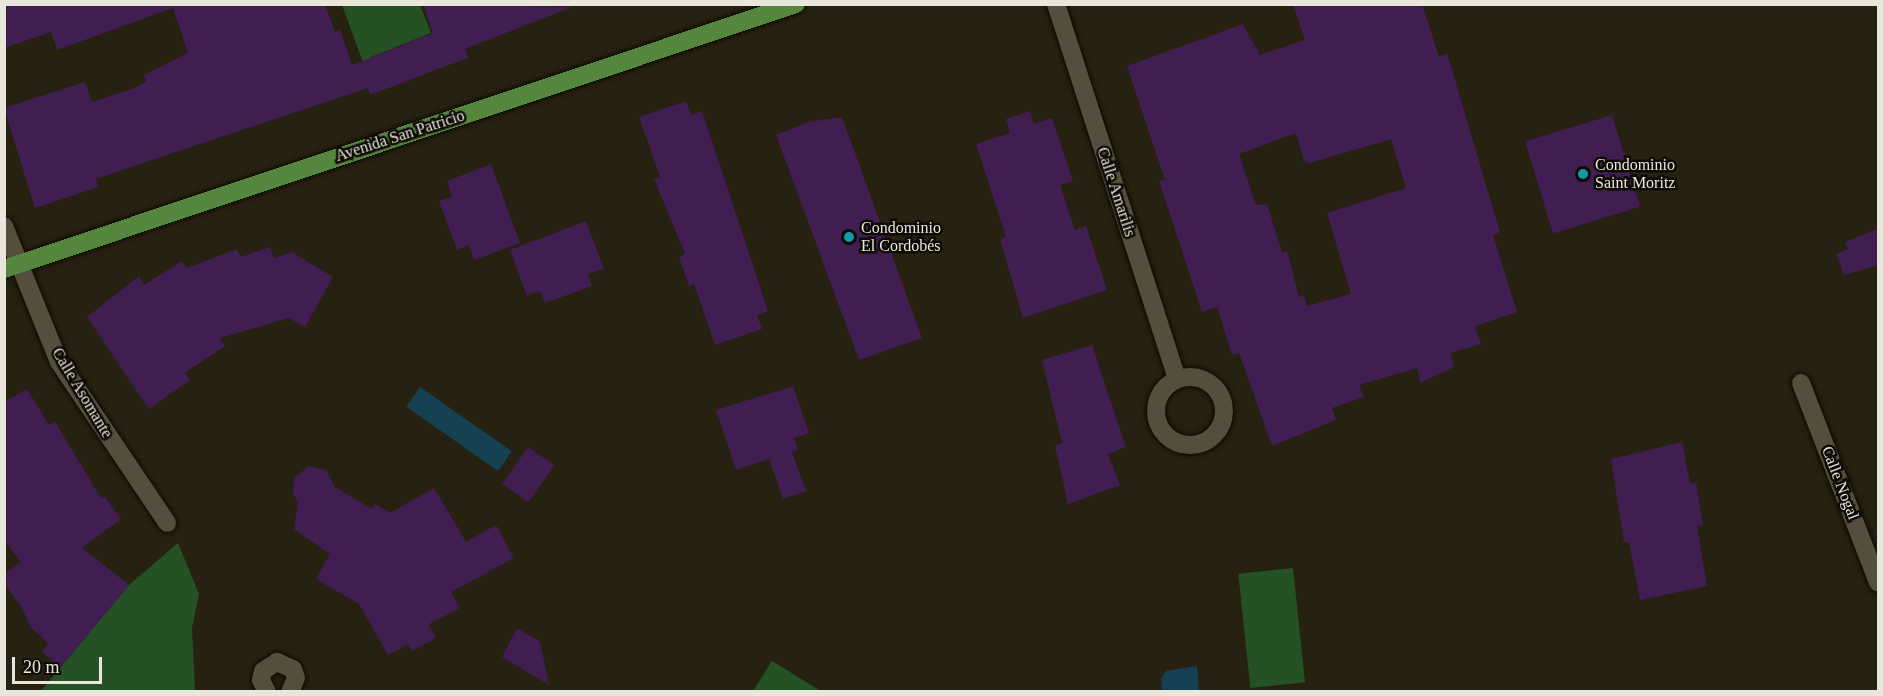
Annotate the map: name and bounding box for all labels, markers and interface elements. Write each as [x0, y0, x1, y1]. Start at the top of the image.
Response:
street label: Avenida San Patricio [333, 106, 467, 166]
street label: Calle Amarilis [1092, 144, 1140, 240]
place label: Condominio Saint Moritz [1595, 155, 1675, 193]
marker: Condominio Saint Moritz [1576, 167, 1590, 181]
place label: Condominio El Cordobés [861, 218, 941, 256]
marker: Condominio El Cordobés [842, 230, 856, 244]
street label: Calle Asomante [47, 344, 117, 442]
street label: Calle Nogal [1817, 444, 1863, 522]
scale bar [15, 645, 105, 683]
text: 20 m [23, 657, 60, 677]

